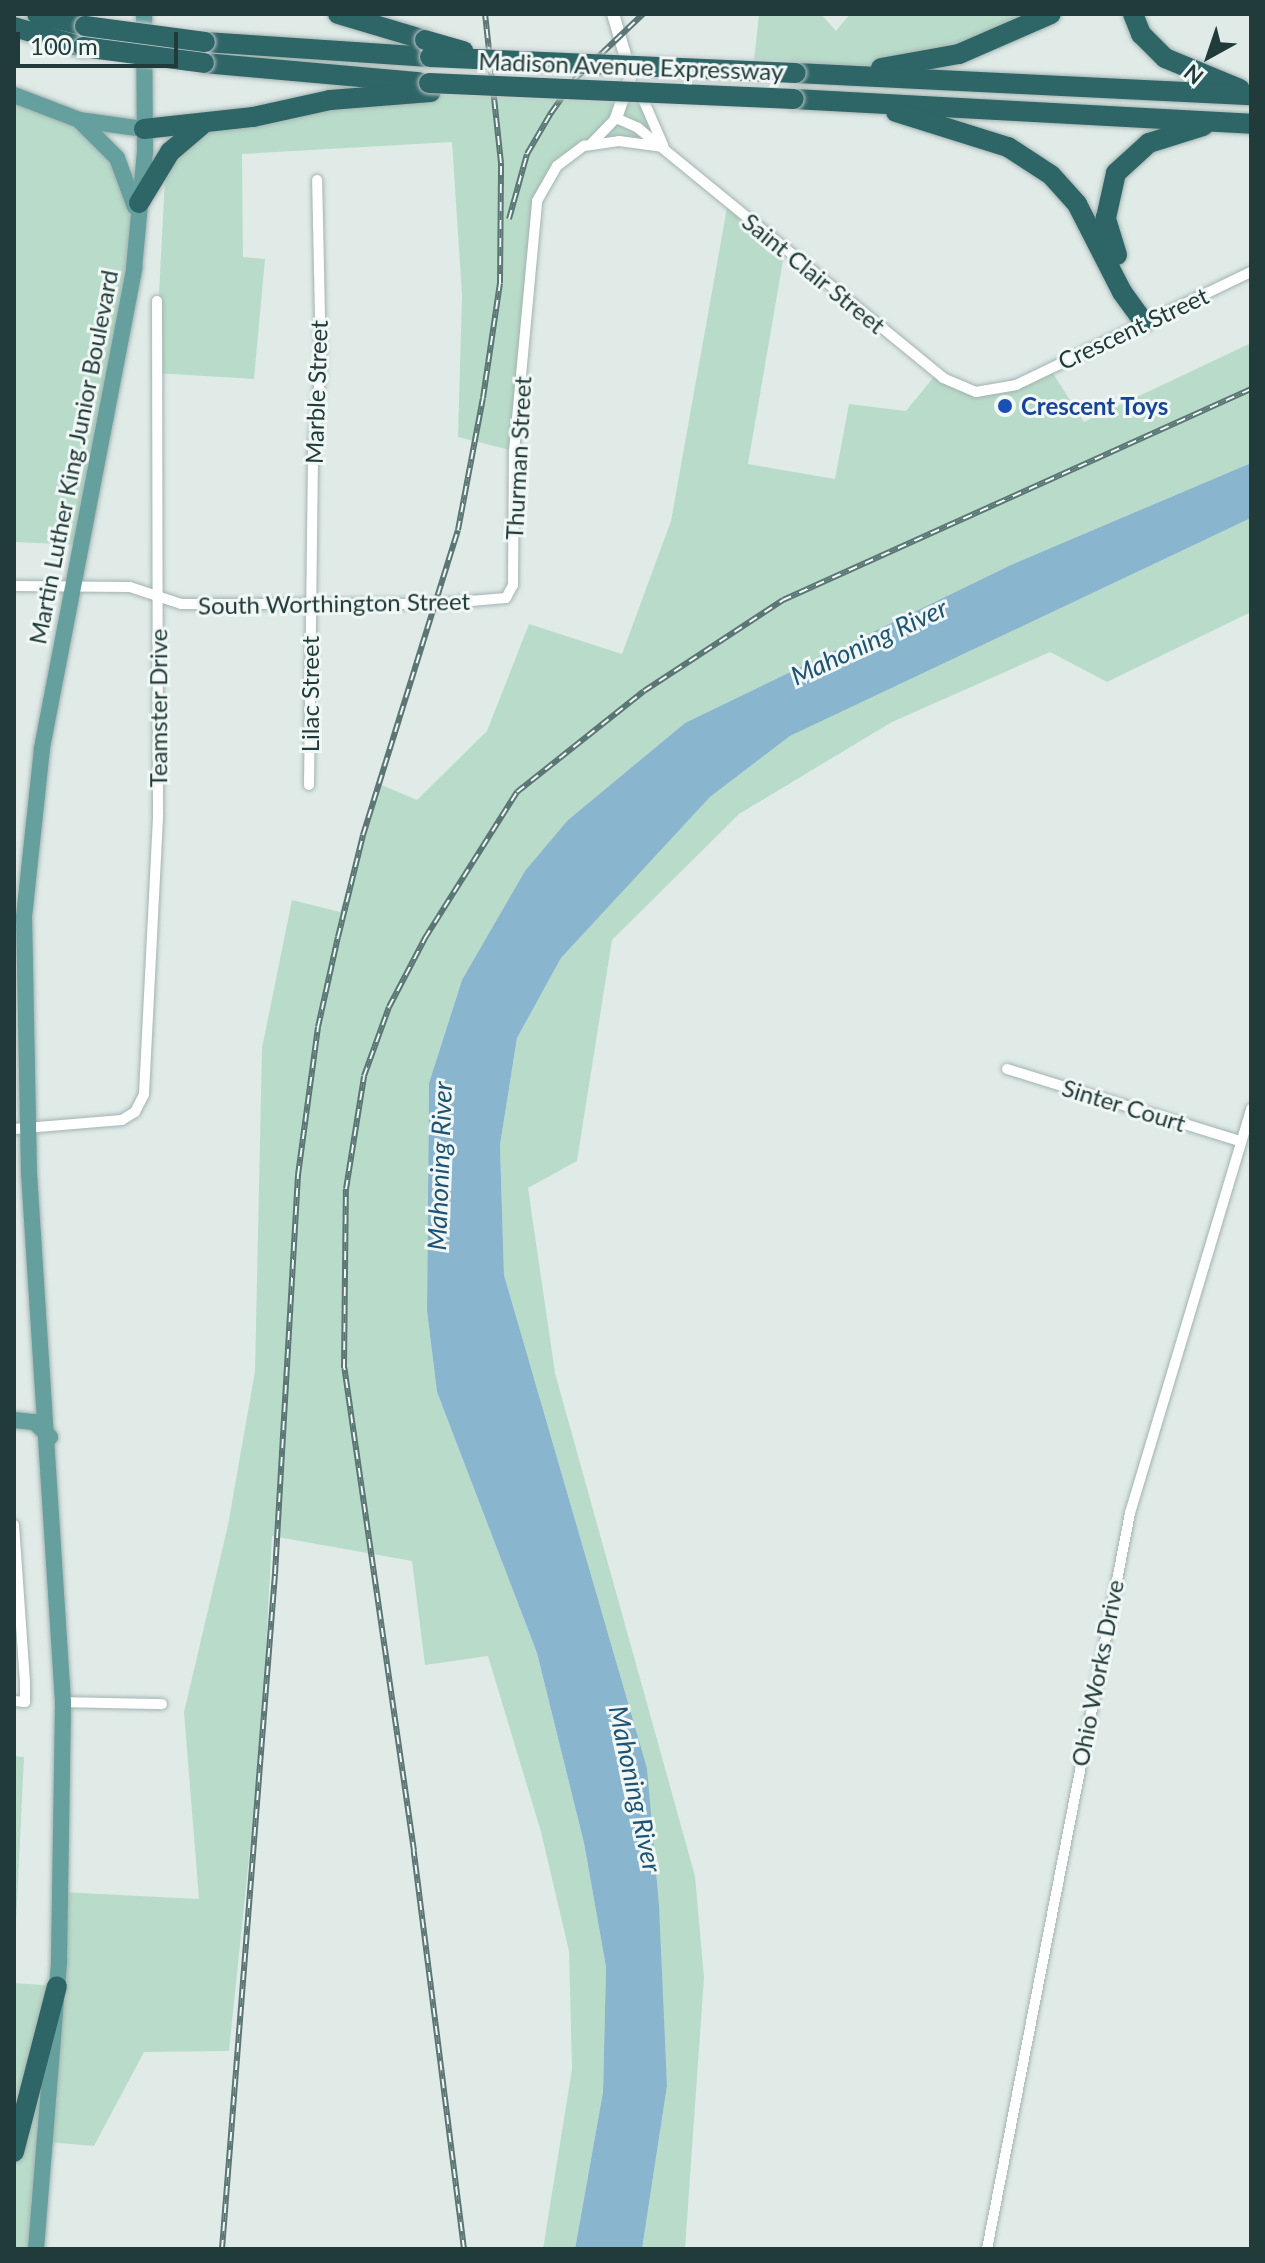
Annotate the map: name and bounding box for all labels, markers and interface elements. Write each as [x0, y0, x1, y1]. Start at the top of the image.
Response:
scale bar [20, 16, 182, 66]
north arrow [1169, 16, 1249, 96]
text: 100 m [30, 31, 98, 60]
street label: Madison Avenue Expressway [478, 46, 784, 86]
text: N [1178, 59, 1208, 91]
street label: Saint Clair Street [737, 206, 891, 340]
street label: Martin Luther King Junior Boulevard [22, 267, 124, 647]
street label: Crescent Street [1053, 281, 1213, 375]
street label: Marble Street [299, 320, 333, 464]
street label: Thurman Street [499, 375, 537, 541]
place label: Crescent Toys [1021, 392, 1169, 420]
marker: Crescent Toys [996, 397, 1014, 415]
street label: South Worthington Street [198, 586, 470, 620]
water label: Mahoning River [786, 592, 952, 692]
street label: Teamster Drive [144, 628, 172, 788]
street label: Lilac Street [296, 636, 324, 752]
street label: Sinter Court [1059, 1073, 1189, 1137]
water label: Mahoning River [421, 1081, 459, 1251]
street label: Ohio Works Drive [1065, 1577, 1129, 1769]
water label: Mahoning River [602, 1703, 668, 1875]

